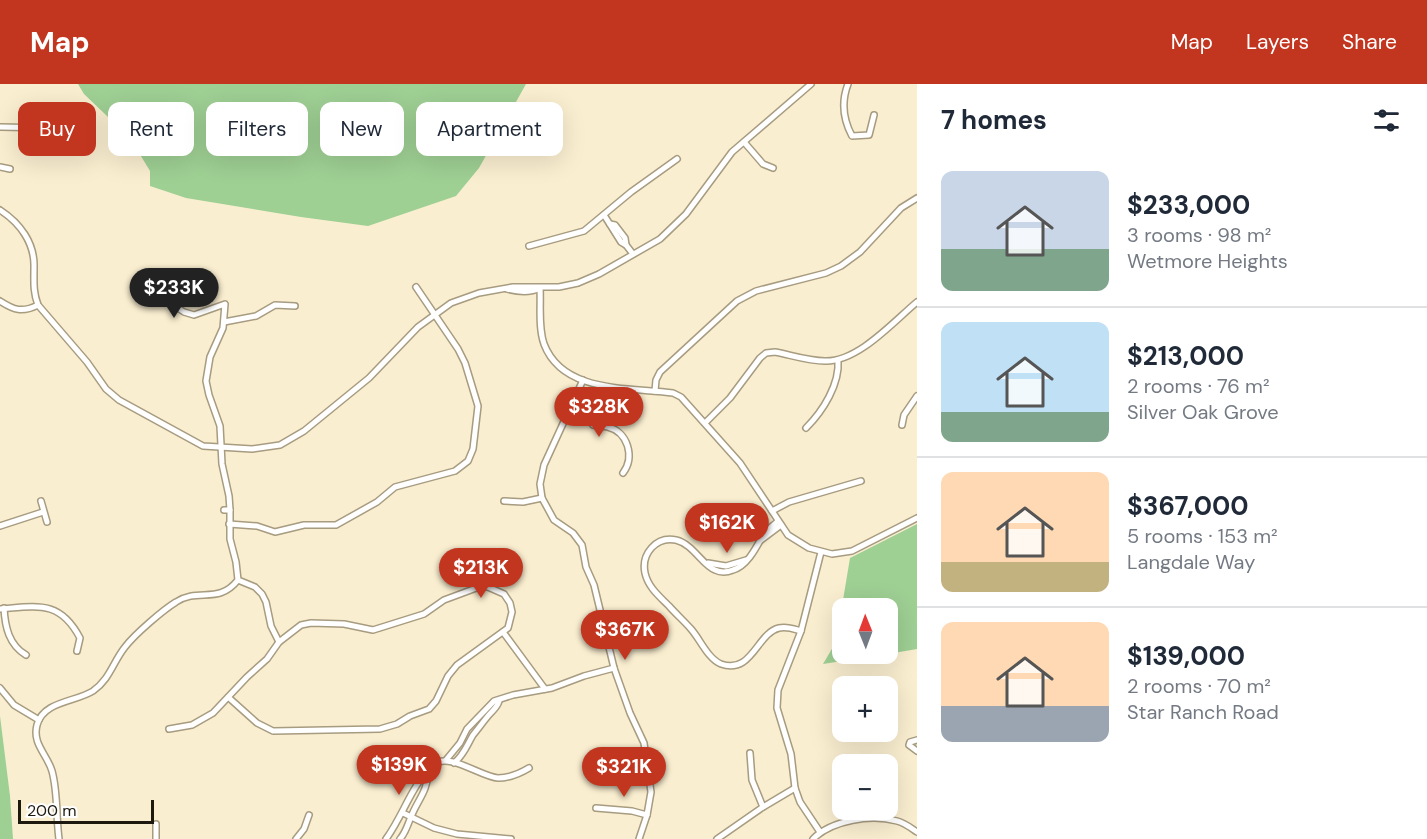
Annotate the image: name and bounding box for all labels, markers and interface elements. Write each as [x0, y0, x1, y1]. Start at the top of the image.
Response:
text: Map [30, 24, 90, 61]
text: Map [1171, 28, 1213, 56]
text: Layers [1246, 28, 1309, 56]
text: Share [1342, 28, 1397, 56]
chip: Buy [18, 102, 96, 156]
chip: Rent [108, 102, 194, 156]
chip: Filters [206, 102, 308, 156]
chip: New [320, 102, 404, 156]
chip: Apartment [416, 102, 563, 156]
text: 7 homes [941, 103, 1047, 137]
icon: filters [1370, 104, 1403, 137]
text: $233,000 [1127, 188, 1250, 222]
icon: home [989, 195, 1061, 267]
text: 3 rooms · 98 m² [1127, 222, 1271, 248]
text: Wetmore Heights [1127, 248, 1288, 274]
pin: $233K [132, 268, 216, 319]
text: $233K [144, 274, 204, 300]
text: $213,000 [1127, 339, 1244, 373]
icon: home [989, 346, 1061, 418]
text: 2 rooms · 76 m² [1127, 373, 1270, 399]
pin: $328K [557, 387, 641, 438]
text: $328K [568, 393, 630, 419]
text: Silver Oak Grove [1127, 399, 1279, 425]
text: $367,000 [1127, 489, 1249, 523]
icon: home [989, 496, 1061, 568]
pin: $162K [685, 503, 769, 554]
text: $162K [699, 509, 755, 535]
text: 5 rooms · 153 m² [1127, 523, 1278, 549]
pin: $213K [439, 548, 523, 599]
text: Langdale Way [1127, 549, 1255, 575]
text: $213K [453, 554, 509, 580]
north arrow [832, 598, 898, 664]
map controls [832, 598, 898, 820]
pin: $367K [583, 610, 667, 661]
text: $367K [595, 616, 655, 642]
text: $139,000 [1127, 639, 1245, 673]
icon: home [989, 646, 1061, 718]
text: 2 rooms · 70 m² [1127, 673, 1271, 699]
button: + [832, 676, 898, 742]
text: Star Ranch Road [1127, 699, 1279, 725]
pin: $139K [357, 745, 441, 796]
pin: $321K [582, 747, 666, 798]
text: $139K [371, 751, 427, 777]
text: $321K [596, 753, 652, 779]
button: − [832, 754, 898, 820]
scale bar [18, 797, 154, 824]
text: 200 m [27, 800, 76, 821]

